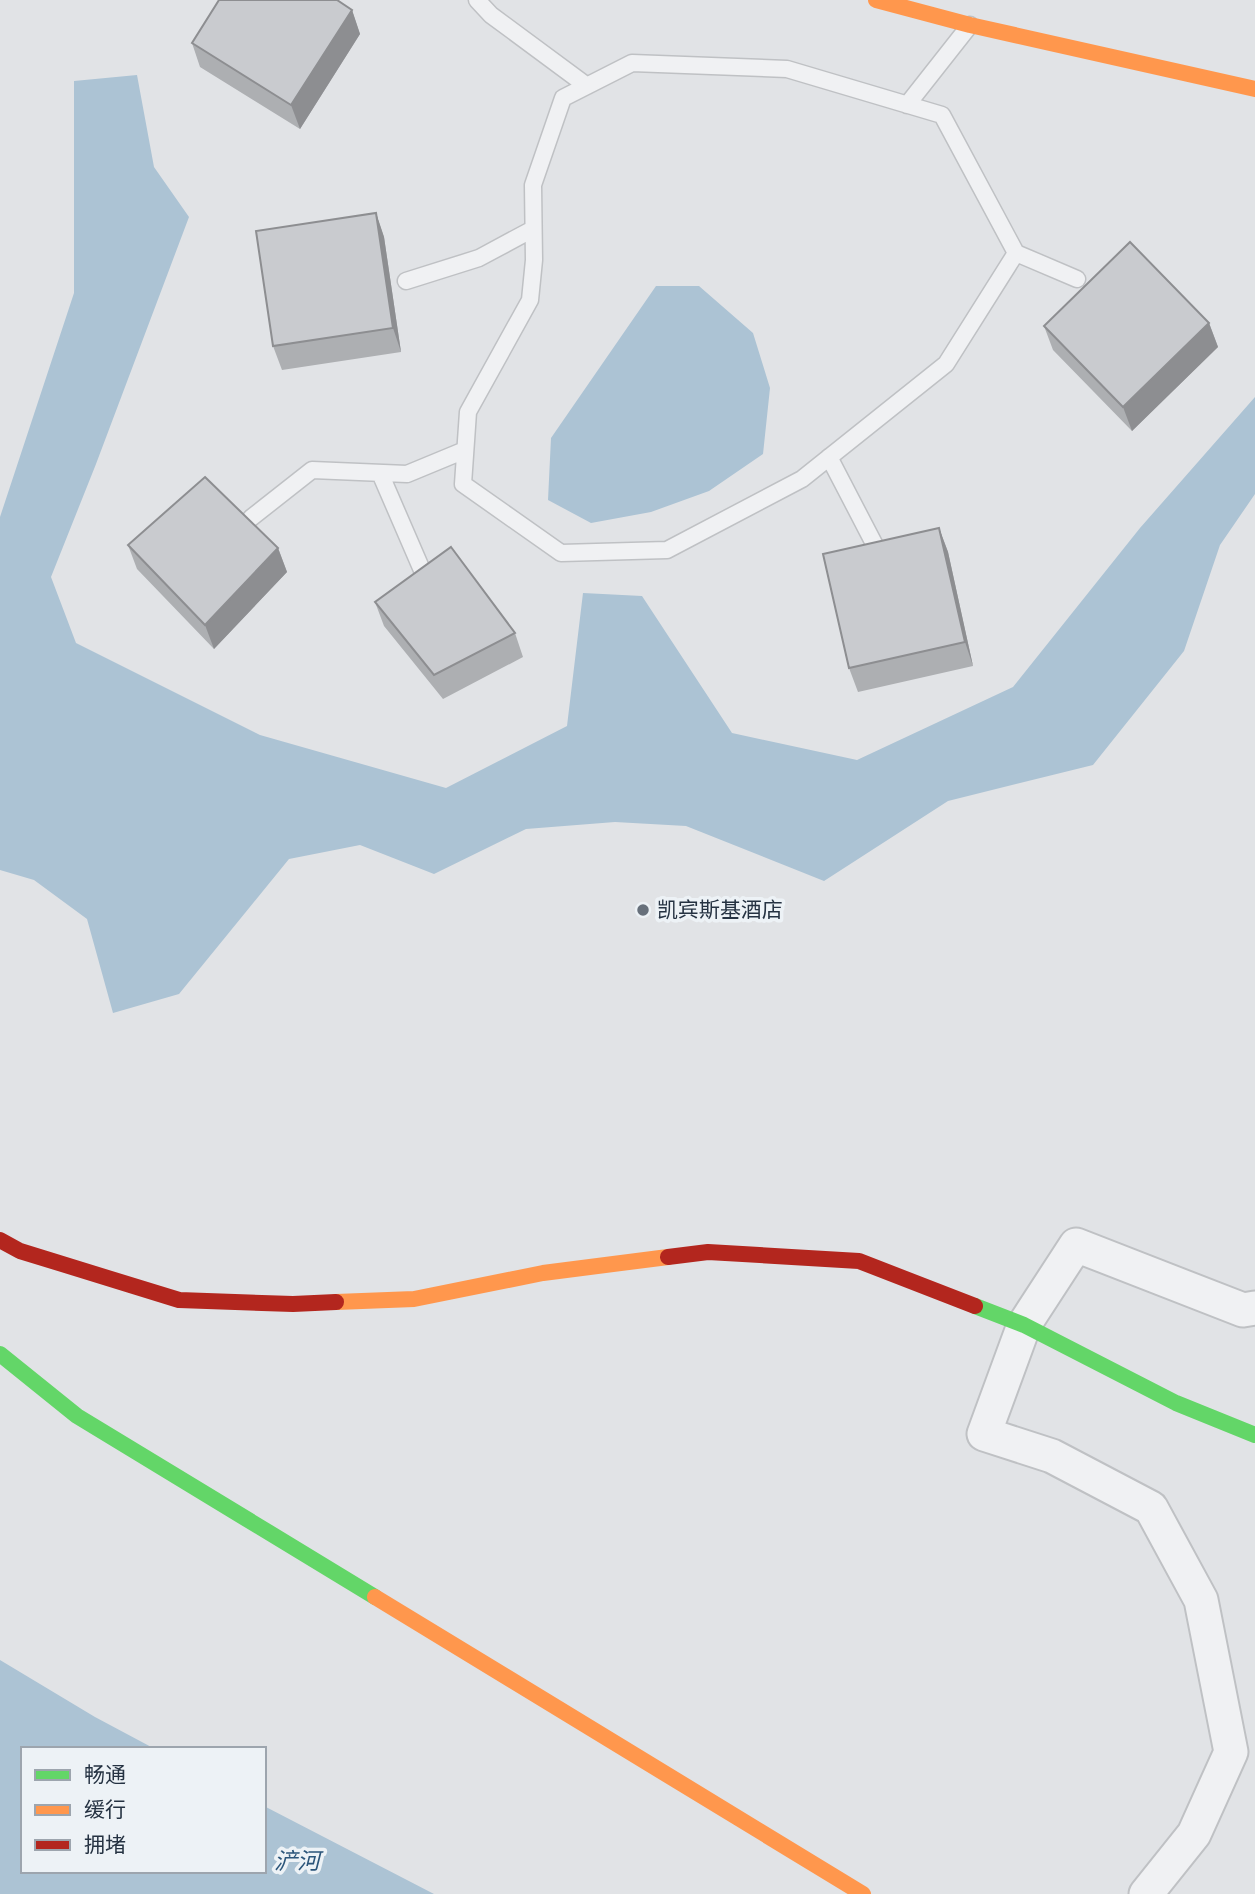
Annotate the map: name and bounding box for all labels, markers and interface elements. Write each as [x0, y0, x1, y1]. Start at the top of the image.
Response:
place label: 凯宾斯基酒店 [657, 895, 783, 923]
marker: 凯宾斯基酒店 [635, 902, 651, 918]
legend [21, 1747, 266, 1873]
text: 畅通 [84, 1760, 126, 1788]
text: 缓行 [84, 1795, 126, 1823]
text: 拥堵 [84, 1830, 126, 1858]
water label: 浐河 [274, 1844, 324, 1876]

